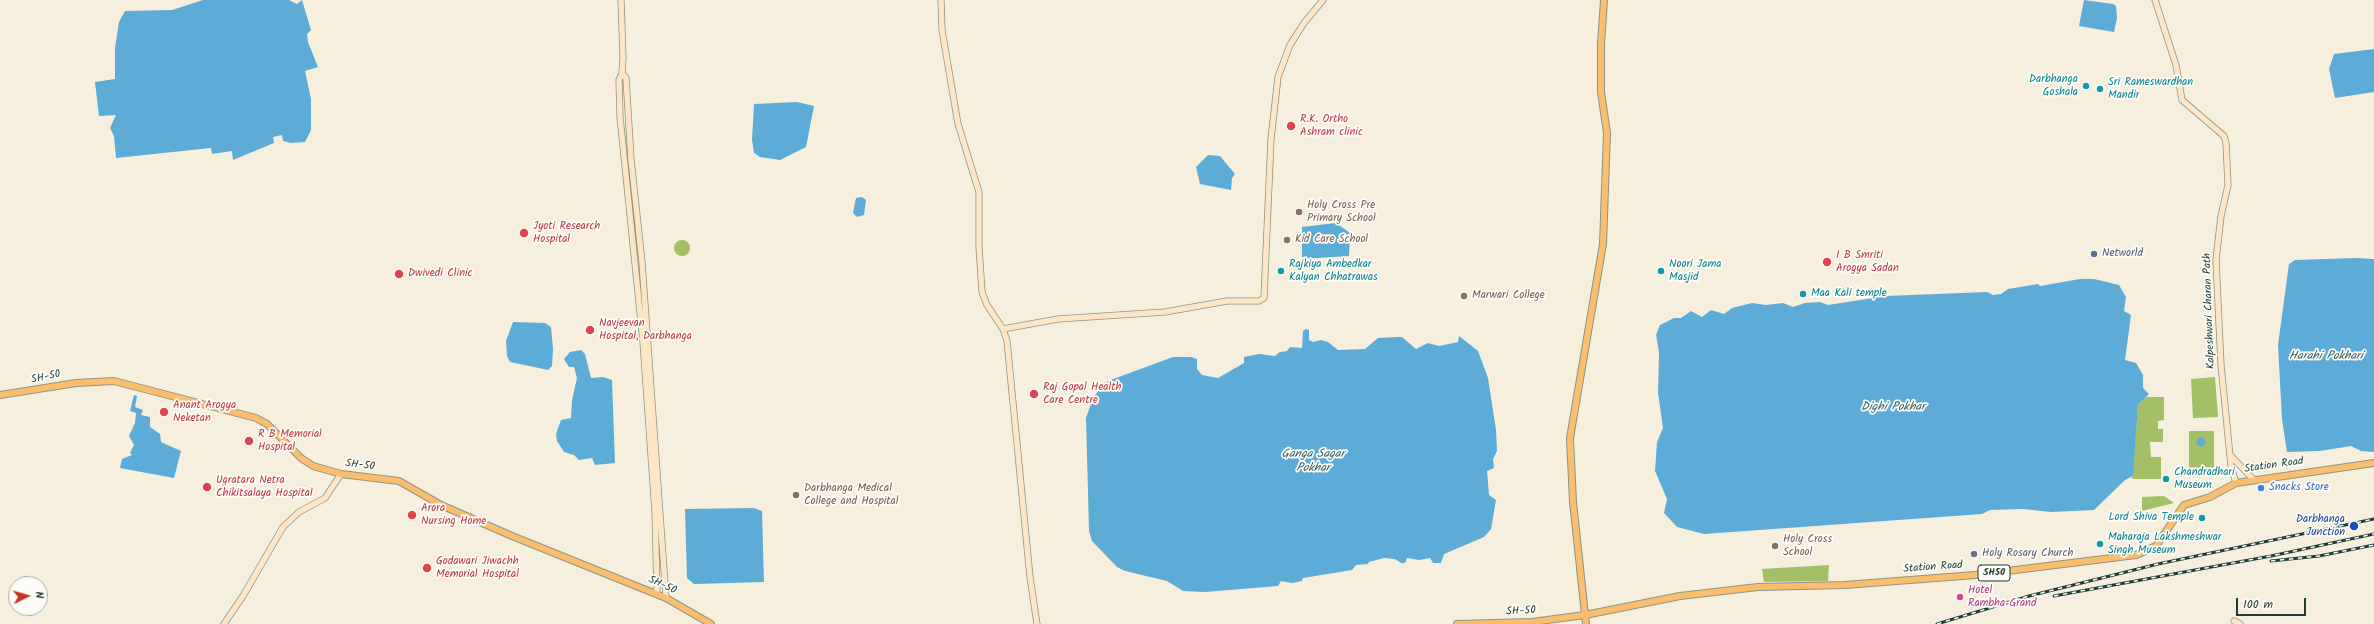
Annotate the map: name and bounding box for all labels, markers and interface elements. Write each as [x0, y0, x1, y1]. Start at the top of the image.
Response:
place label: Darbhanga Goshala [2029, 73, 2078, 99]
place label: Sri Rameswardhan Mandir [2108, 76, 2193, 102]
marker: Darbhanga Goshala [2081, 81, 2091, 91]
marker: Sri Rameswardhan Mandir [2095, 84, 2105, 94]
place label: R.K. Ortho Ashram clinic [1300, 113, 1363, 139]
marker: R.K. Ortho Ashram clinic [1285, 120, 1297, 132]
place label: Holy Cross Pre Primary School [1307, 199, 1376, 225]
marker: Holy Cross Pre Primary School [1294, 207, 1304, 217]
place label: Jyoti Research Hospital [533, 220, 600, 246]
marker: Jyoti Research Hospital [518, 227, 530, 239]
place label: Kid Care School [1295, 233, 1368, 247]
marker: Kid Care School [1282, 235, 1292, 245]
place label: Networld [2102, 247, 2143, 261]
place label: I B Smriti Arogya Sadan [1836, 249, 1899, 275]
marker: Networld [2089, 249, 2099, 259]
street label: Kalpeshwari Charan Path [2201, 253, 2219, 369]
marker: I B Smriti Arogya Sadan [1821, 256, 1833, 268]
place label: Rajkiya Ambedkar Kalyan Chhatrawas [1289, 258, 1378, 284]
place label: Noori Jama Masjid [1669, 258, 1721, 284]
marker: Rajkiya Ambedkar Kalyan Chhatrawas [1276, 266, 1286, 276]
marker: Noori Jama Masjid [1656, 266, 1666, 276]
place label: Dwivedi Clinic [408, 267, 473, 281]
marker: Dwivedi Clinic [393, 268, 405, 280]
place label: Maa Kali temple [1811, 287, 1887, 301]
place label: Marwari College [1472, 289, 1545, 303]
marker: Maa Kali temple [1798, 289, 1808, 299]
marker: Marwari College [1459, 291, 1469, 301]
place label: Navjeevan Hospital, Darbhanga [599, 317, 692, 343]
marker: Navjeevan Hospital, Darbhanga [584, 324, 596, 336]
water label: Harahi Pokhari [2289, 350, 2363, 364]
street label: SH-50 [30, 368, 62, 388]
place label: Raj Gopal Health Care Centre [1043, 381, 1121, 407]
marker: Raj Gopal Health Care Centre [1028, 388, 1040, 400]
place label: Anant Arogya Neketan [173, 399, 236, 425]
water label: Dighi Pokhar [1861, 401, 1925, 415]
marker: Anant Arogya Neketan [158, 406, 170, 418]
place label: R B Memorial Hospital [258, 428, 322, 454]
marker: R B Memorial Hospital [243, 435, 255, 447]
water label: Ganga Sagar Pokhar [1282, 448, 1344, 476]
street label: Station Road [2244, 455, 2304, 477]
street label: SH-50 [344, 458, 376, 474]
place label: Chandradhari Museum [2174, 466, 2235, 492]
place label: Ugratara Netra Chikitsalaya Hospital [216, 474, 313, 500]
marker: Chandradhari Museum [2161, 474, 2171, 484]
marker: Ugratara Netra Chikitsalaya Hospital [201, 481, 213, 493]
place label: Snacks Store [2269, 481, 2329, 495]
place label: Darbhanga Medical College and Hospital [804, 482, 898, 508]
marker: Snacks Store [2256, 483, 2266, 493]
marker: Darbhanga Medical College and Hospital [791, 490, 801, 500]
place label: Arora Nursing Home [421, 502, 486, 528]
marker: Arora Nursing Home [406, 509, 418, 521]
place label: Lord Shiva Temple [2108, 511, 2194, 525]
marker: Lord Shiva Temple [2197, 513, 2207, 523]
place label: Darbhanga Junction [2296, 513, 2345, 539]
marker: Darbhanga Junction [2348, 520, 2360, 532]
place label: Maharaja Lakshmeshwar Singh Museum [2108, 531, 2221, 557]
place label: Holy Cross School [1783, 533, 1832, 559]
marker: Maharaja Lakshmeshwar Singh Museum [2095, 539, 2105, 549]
marker: Holy Cross School [1770, 541, 1780, 551]
place label: Holy Rosary Church [1982, 547, 2073, 561]
marker: Holy Rosary Church [1969, 549, 1979, 559]
place label: Godawari Jiwachh Memorial Hospital [436, 555, 519, 581]
street label: Station Road [1903, 559, 1963, 577]
marker: Godawari Jiwachh Memorial Hospital [421, 562, 433, 574]
road number: SH50 [1978, 565, 2010, 581]
street label: SH-50 [646, 574, 678, 598]
north arrow [8, 576, 48, 616]
place label: Hotel Rambha Grand [1968, 584, 2036, 610]
scale bar [2238, 590, 2308, 616]
text: N [30, 591, 48, 599]
marker: Hotel Rambha Grand [1955, 592, 1965, 602]
text: 100 m [2243, 595, 2273, 614]
street label: SH-50 [1506, 605, 1536, 619]

